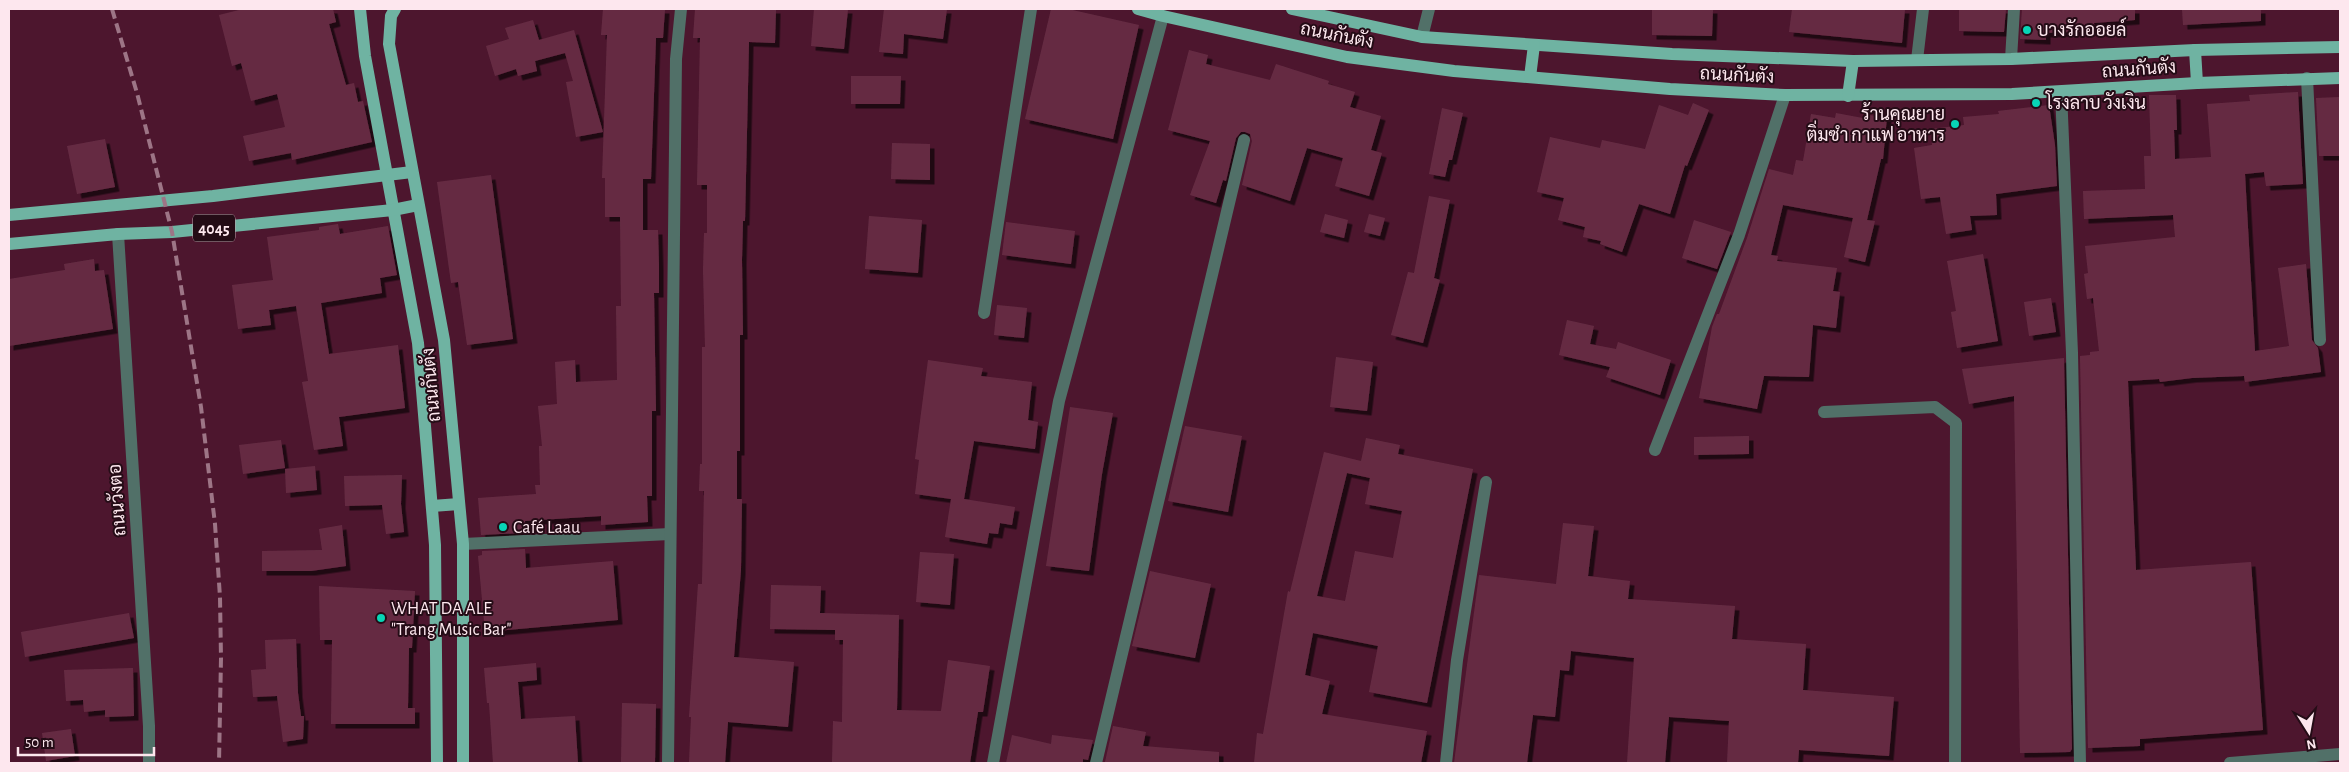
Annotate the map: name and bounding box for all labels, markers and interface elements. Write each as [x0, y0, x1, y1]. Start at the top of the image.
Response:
street label: ถนนกันตัง [1299, 17, 1376, 52]
place label: บางรักออยล์ [2037, 17, 2126, 40]
marker: บางรักออยล์ [2021, 24, 2033, 36]
street label: ถนนกันตัง [2101, 55, 2177, 82]
street label: ถนนกันตัง [1699, 62, 1775, 87]
place label: โรงลาบ วังเงิน [2045, 90, 2146, 113]
marker: โรงลาบ วังเงิน [2030, 97, 2042, 109]
place label: ร้านคุณยาย ติ่มซำ กาแฟ อาหาร [1807, 102, 1945, 145]
marker: ร้านคุณยาย ติ่มซำ กาแฟ อาหาร [1949, 118, 1961, 130]
road number: 4045 [193, 214, 235, 242]
street label: ถนนกันตัง [417, 347, 444, 423]
street label: ถนนวังตอ [104, 463, 129, 537]
place label: Café Laau [513, 519, 580, 537]
marker: Café Laau [497, 521, 509, 533]
place label: WHAT DA ALE "Trang Music Bar" [391, 600, 511, 639]
marker: WHAT DA ALE "Trang Music Bar" [375, 612, 387, 624]
north arrow [2284, 707, 2334, 757]
scale bar [18, 724, 154, 756]
text: 50 m [25, 735, 54, 750]
text: N [2305, 736, 2317, 752]

